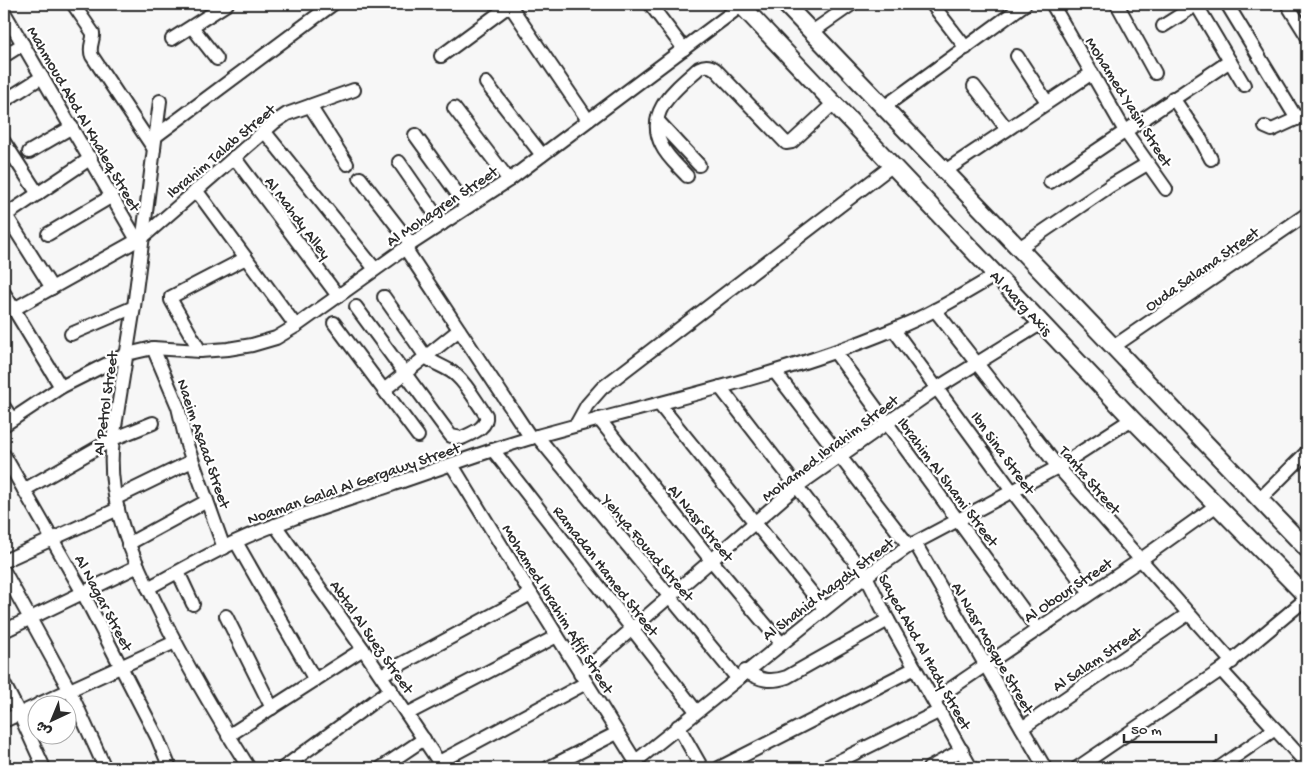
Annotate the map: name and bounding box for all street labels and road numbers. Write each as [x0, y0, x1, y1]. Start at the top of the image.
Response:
street label: Mahmoud Abd Al Khaleq Street [21, 24, 144, 217]
street label: Mohamed Yasin Street [1079, 34, 1175, 172]
street label: Ibrahim Talab Street [164, 101, 282, 204]
street label: Al Mohagren Street [383, 163, 504, 252]
street label: Al Mahdy Alley [259, 174, 334, 264]
street label: Ouda Salama Street [1142, 224, 1265, 317]
street label: Al Marg Axis [984, 268, 1055, 342]
street label: Al Petrol Street [91, 349, 124, 456]
street label: Naeim Asaad Street [171, 377, 233, 513]
street label: Mohamed Ibrahim Street [759, 391, 904, 507]
street label: Ibn Sina Street [965, 409, 1038, 500]
street label: Ibrahim Al Shami Street [891, 415, 1002, 553]
street label: Noaman Galal Al Gergawy Street [245, 439, 464, 531]
street label: Tanta Street [1053, 442, 1124, 521]
street label: Al Nasr Street [662, 482, 737, 568]
street label: Yehya Fouad Street [595, 490, 697, 608]
street label: Ramadan Hamed Street [547, 503, 662, 642]
street label: Mohamed Ibrahim Afifi Street [496, 522, 617, 699]
street label: Al Shahid Magdy Street [760, 534, 900, 646]
street label: Al Nagar Street [69, 552, 136, 656]
street label: Al Obour Street [1021, 554, 1118, 629]
street label: Sayed Abd Al Hady Street [872, 572, 974, 735]
street label: Abtal Al Suez Street [324, 578, 417, 700]
street label: Al Nasr Mosque Street [946, 580, 1037, 719]
street label: Al Salam Street [1050, 623, 1147, 698]

